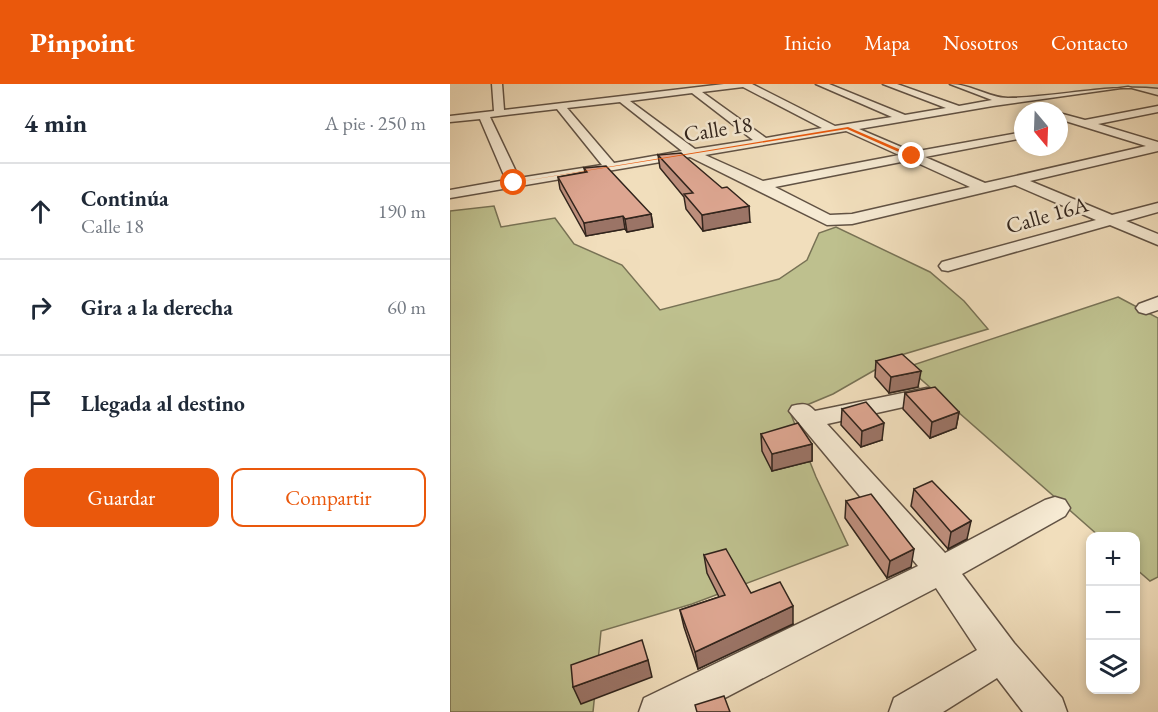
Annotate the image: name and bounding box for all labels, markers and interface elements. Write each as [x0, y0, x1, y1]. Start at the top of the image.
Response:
text: Pinpoint [30, 24, 135, 60]
text: Inicio [784, 29, 831, 56]
text: Mapa [864, 29, 910, 56]
text: Nosotros [943, 29, 1018, 56]
text: Contacto [1051, 29, 1128, 56]
north arrow [1014, 102, 1068, 156]
text: 4 min [24, 106, 87, 140]
street label: Calle 18 [682, 109, 754, 149]
text: A pie · 250 m [325, 110, 426, 136]
route end [898, 142, 924, 168]
route start [500, 169, 526, 195]
text: Continúa [81, 184, 169, 213]
street label: Calle 16A [1002, 189, 1092, 241]
icon: ahead [24, 195, 57, 228]
text: 190 m [378, 198, 426, 224]
text: Calle 18 [81, 213, 144, 239]
icon: right [24, 291, 57, 324]
text: Gira a la derecha [81, 293, 233, 322]
text: 60 m [387, 294, 426, 320]
icon: arrive [24, 387, 57, 420]
text: Llegada al destino [81, 389, 245, 418]
button: Guardar [24, 468, 219, 527]
button: Compartir [231, 468, 426, 527]
map controls [1086, 532, 1140, 694]
button: + [1086, 532, 1140, 586]
button: − [1086, 586, 1140, 640]
button: layers [1086, 640, 1140, 694]

